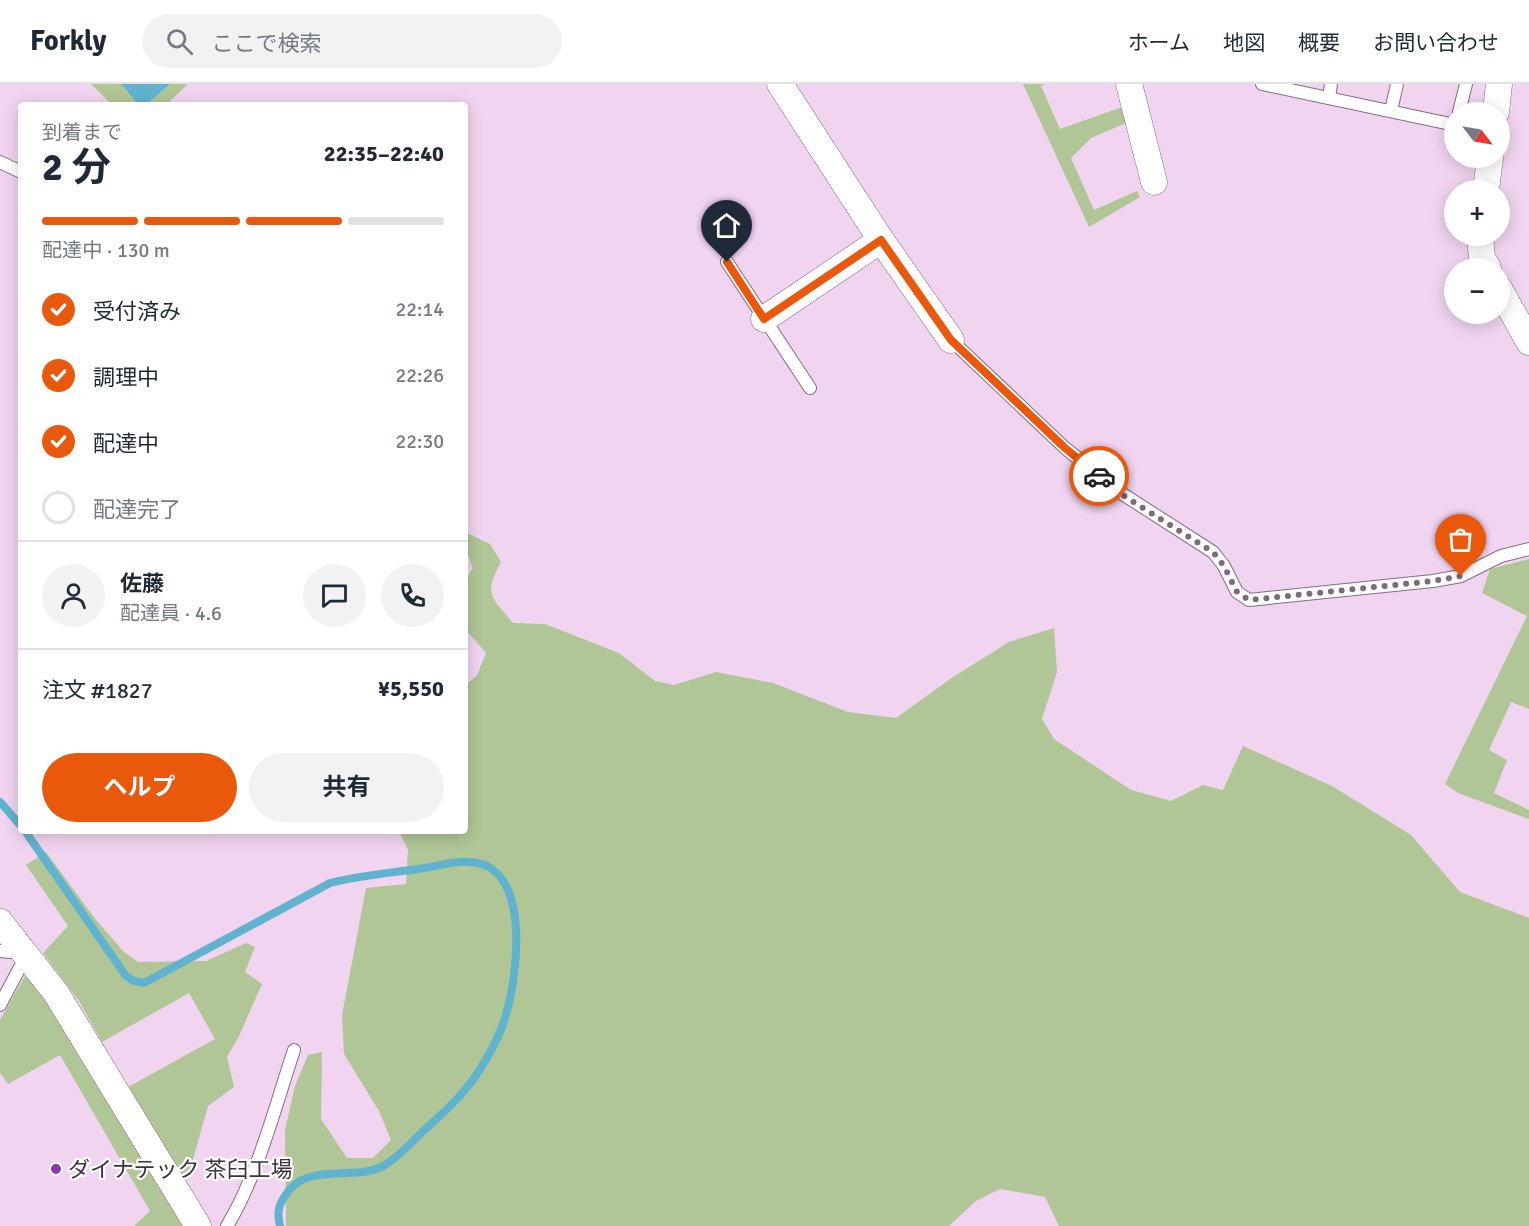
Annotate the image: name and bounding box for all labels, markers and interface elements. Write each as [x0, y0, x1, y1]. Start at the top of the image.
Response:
search box [142, 14, 562, 68]
text: Forkly [30, 24, 106, 58]
icon: search [163, 25, 196, 58]
text: ここで検索 [211, 30, 321, 57]
text: ホーム [1128, 30, 1190, 56]
text: 地図 [1223, 30, 1265, 56]
text: 概要 [1298, 30, 1340, 56]
text: お問い合わせ [1373, 30, 1499, 56]
north arrow [1444, 102, 1510, 168]
map controls [1444, 102, 1510, 324]
text: 到着まで [42, 120, 122, 145]
text: 22:35–22:40 [324, 140, 444, 167]
text: 2 分 [42, 143, 111, 191]
button: + [1444, 180, 1510, 246]
pin [701, 200, 752, 262]
icon: home [710, 209, 743, 242]
text: 配達中 · 130 m [42, 238, 170, 263]
button: − [1444, 258, 1510, 324]
icon: check [42, 293, 75, 326]
text: 22:14 [395, 297, 444, 322]
text: 受付済み [93, 298, 181, 325]
icon: check [42, 359, 75, 392]
text: 22:26 [395, 363, 444, 388]
text: 調理中 [93, 364, 159, 391]
icon: check [42, 425, 75, 458]
text: 22:30 [395, 429, 444, 454]
text: 配達中 [93, 430, 159, 457]
courier [1069, 446, 1129, 506]
icon: car [1083, 460, 1116, 493]
text: 配達完了 [93, 496, 181, 523]
pin [1435, 514, 1486, 576]
icon: bag [1444, 523, 1477, 556]
button: person [42, 564, 105, 627]
button: chat [303, 564, 366, 627]
button: phone [381, 564, 444, 627]
text: 佐藤 [120, 570, 164, 597]
text: 配達員 · 4.6 [120, 601, 222, 626]
text: ¥5,550 [378, 675, 444, 702]
text: 注文 #1827 [42, 677, 153, 704]
button: ヘルプ [42, 753, 237, 822]
button: 共有 [249, 753, 444, 822]
place label: ダイナテック 茶臼工場 [68, 1156, 292, 1183]
marker: ダイナテック 茶臼工場 [49, 1162, 63, 1176]

